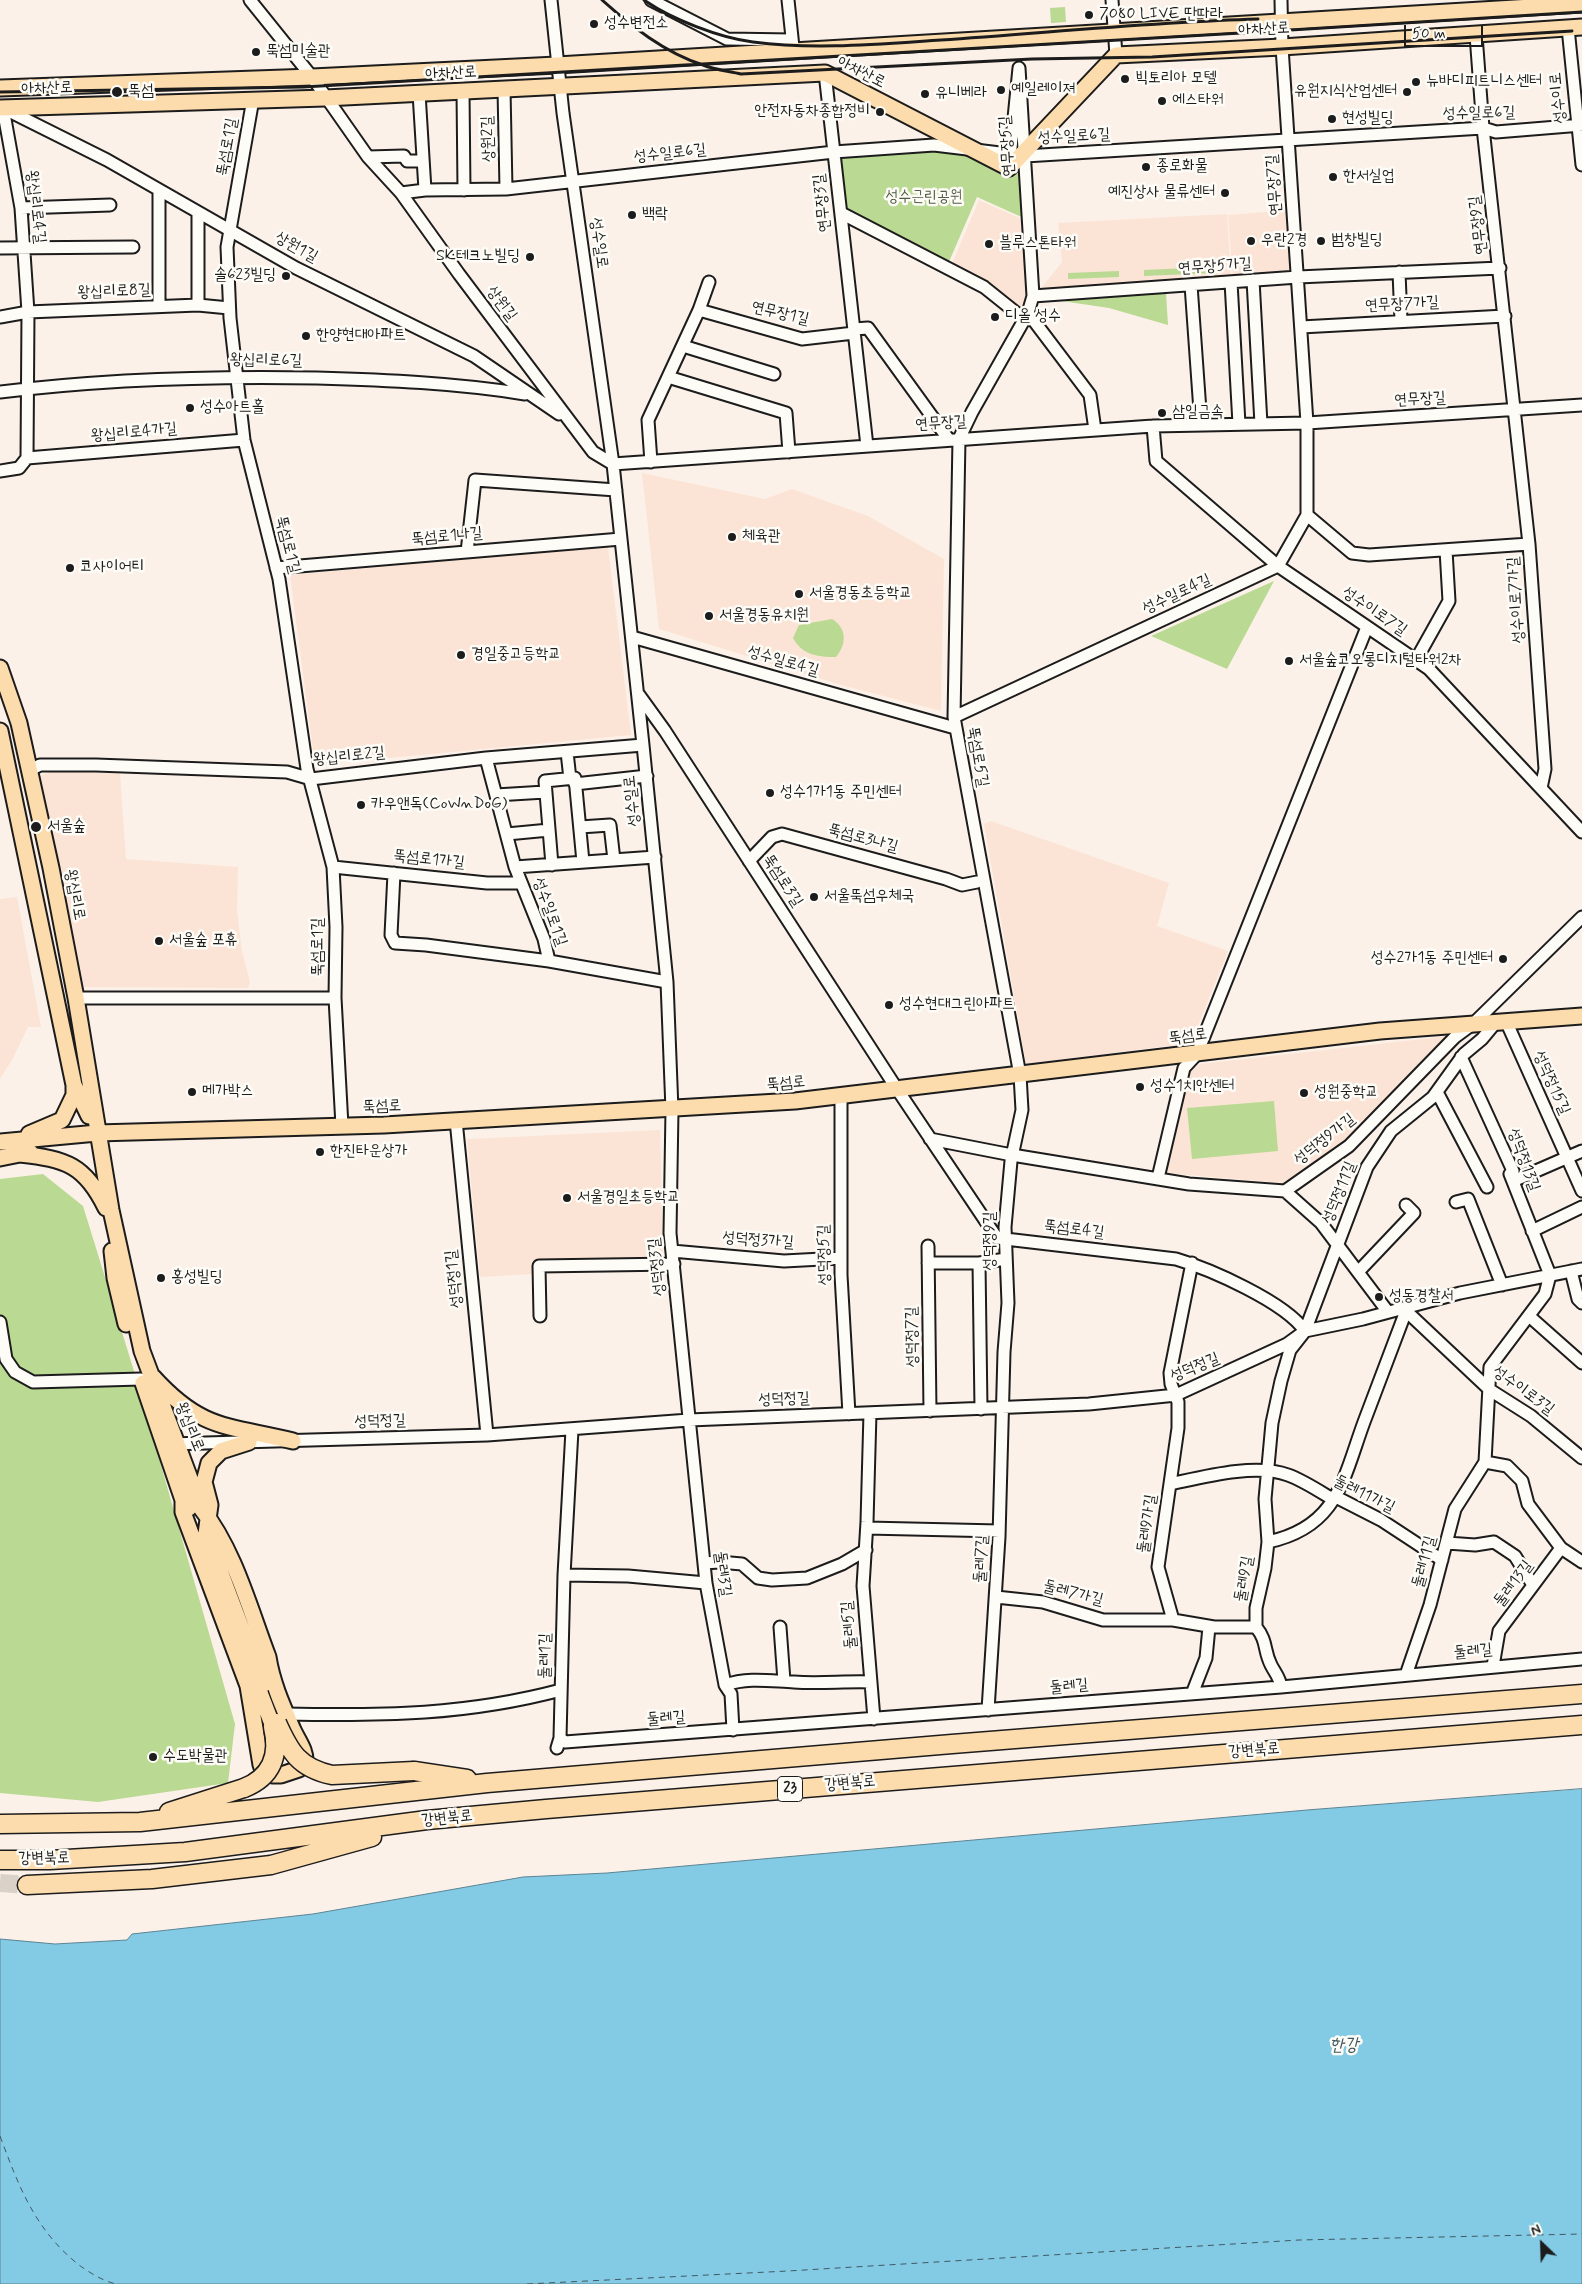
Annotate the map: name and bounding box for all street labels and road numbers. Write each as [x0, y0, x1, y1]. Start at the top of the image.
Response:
street label: 아차산로 [1238, 19, 1290, 41]
street label: 아차산로 [834, 53, 888, 93]
street label: 아차산로 [425, 63, 477, 85]
street label: 성수이로 [1547, 71, 1571, 125]
street label: 아차산로 [21, 79, 73, 99]
street label: 성수일로6길 [1443, 104, 1515, 124]
street label: 상원2길 [479, 115, 499, 163]
street label: 연무장5길 [996, 115, 1020, 177]
street label: 뚝섬로1길 [213, 116, 243, 178]
street label: 성수일로6길 [1037, 126, 1111, 148]
street label: 성수일로6길 [633, 141, 707, 167]
street label: 연무장7길 [1263, 154, 1287, 216]
street label: 왕십리로4길 [21, 169, 49, 245]
street label: 연무장3길 [810, 173, 836, 233]
street label: 연무장9길 [1466, 194, 1492, 256]
street label: 성수일로 [585, 216, 611, 270]
street label: 상원1길 [271, 229, 321, 267]
street label: 연무장5가길 [1177, 255, 1253, 279]
street label: 왕십리로8길 [77, 281, 151, 303]
street label: 상원길 [482, 283, 520, 325]
street label: 연무장7가길 [1365, 293, 1439, 317]
street label: 연무장1길 [749, 298, 811, 330]
street label: 왕십리로6길 [230, 351, 302, 371]
street label: 연무장길 [1394, 389, 1446, 411]
street label: 연무장길 [915, 413, 967, 435]
street label: 왕십리로4가길 [90, 420, 178, 446]
street label: 뚝섬로1길 [271, 514, 303, 576]
street label: 뚝섬로1나길 [411, 524, 483, 550]
street label: 성수이로7가길 [1504, 556, 1530, 644]
street label: 성수일로4길 [1140, 571, 1214, 619]
street label: 성수이로7길 [1338, 583, 1410, 641]
street label: 성수일로4길 [745, 643, 821, 681]
street label: 뚝섬로5길 [962, 725, 992, 789]
street label: 왕십리로2길 [312, 744, 386, 770]
street label: 성수일로 [621, 774, 645, 828]
street label: 뚝섬로3나길 [826, 820, 900, 858]
street label: 뚝섬로1가길 [392, 847, 466, 873]
street label: 뚝섬로3길 [758, 851, 806, 911]
street label: 왕십리로 [60, 868, 88, 922]
street label: 성수일로1길 [528, 875, 570, 949]
street label: 뚝섬로1길 [309, 918, 329, 976]
street label: 뚝섬로 [1168, 1025, 1208, 1049]
street label: 성덕정15길 [1528, 1048, 1574, 1118]
street label: 뚝섬로 [766, 1073, 806, 1095]
street label: 뚝섬로 [362, 1097, 402, 1117]
street label: 성덕정9가길 [1291, 1110, 1359, 1170]
street label: 성덕정13길 [1503, 1126, 1543, 1194]
street label: 성덕정11길 [1319, 1159, 1361, 1227]
street label: 성덕정9길 [981, 1211, 1001, 1271]
street label: 뚝섬로4길 [1043, 1217, 1105, 1243]
street label: 성덕정5길 [815, 1224, 835, 1286]
street label: 성덕정3가길 [722, 1229, 794, 1253]
street label: 성덕정3길 [645, 1237, 671, 1297]
street label: 성덕정1길 [442, 1249, 468, 1309]
street label: 성덕정7길 [903, 1306, 923, 1368]
street label: 성덕정길 [1168, 1349, 1222, 1387]
street label: 성수이로3길 [1488, 1362, 1558, 1420]
street label: 성덕정길 [758, 1390, 810, 1410]
street label: 왕십리로 [170, 1400, 208, 1454]
street label: 성덕정길 [354, 1412, 406, 1432]
street label: 둘레11가길 [1330, 1472, 1398, 1518]
street label: 둘레9가길 [1134, 1493, 1162, 1555]
street label: 둘레7길 [971, 1534, 993, 1584]
street label: 둘레11길 [1409, 1534, 1441, 1590]
street label: 둘레3길 [709, 1550, 735, 1598]
street label: 둘레9길 [1232, 1554, 1258, 1604]
street label: 둘레13길 [1490, 1557, 1538, 1611]
street label: 둘레7가길 [1041, 1577, 1105, 1611]
street label: 둘레5길 [838, 1600, 862, 1650]
street label: 둘레1길 [536, 1633, 556, 1679]
street label: 둘레길 [1453, 1641, 1493, 1663]
street label: 둘레길 [1049, 1676, 1089, 1698]
street label: 둘레길 [646, 1708, 686, 1730]
street label: 강변북로 [1228, 1740, 1280, 1762]
street label: 강변북로 [824, 1772, 876, 1796]
road number: 23 [778, 1776, 802, 1802]
street label: 강변북로 [420, 1807, 474, 1831]
street label: 강변북로 [18, 1849, 70, 1869]

